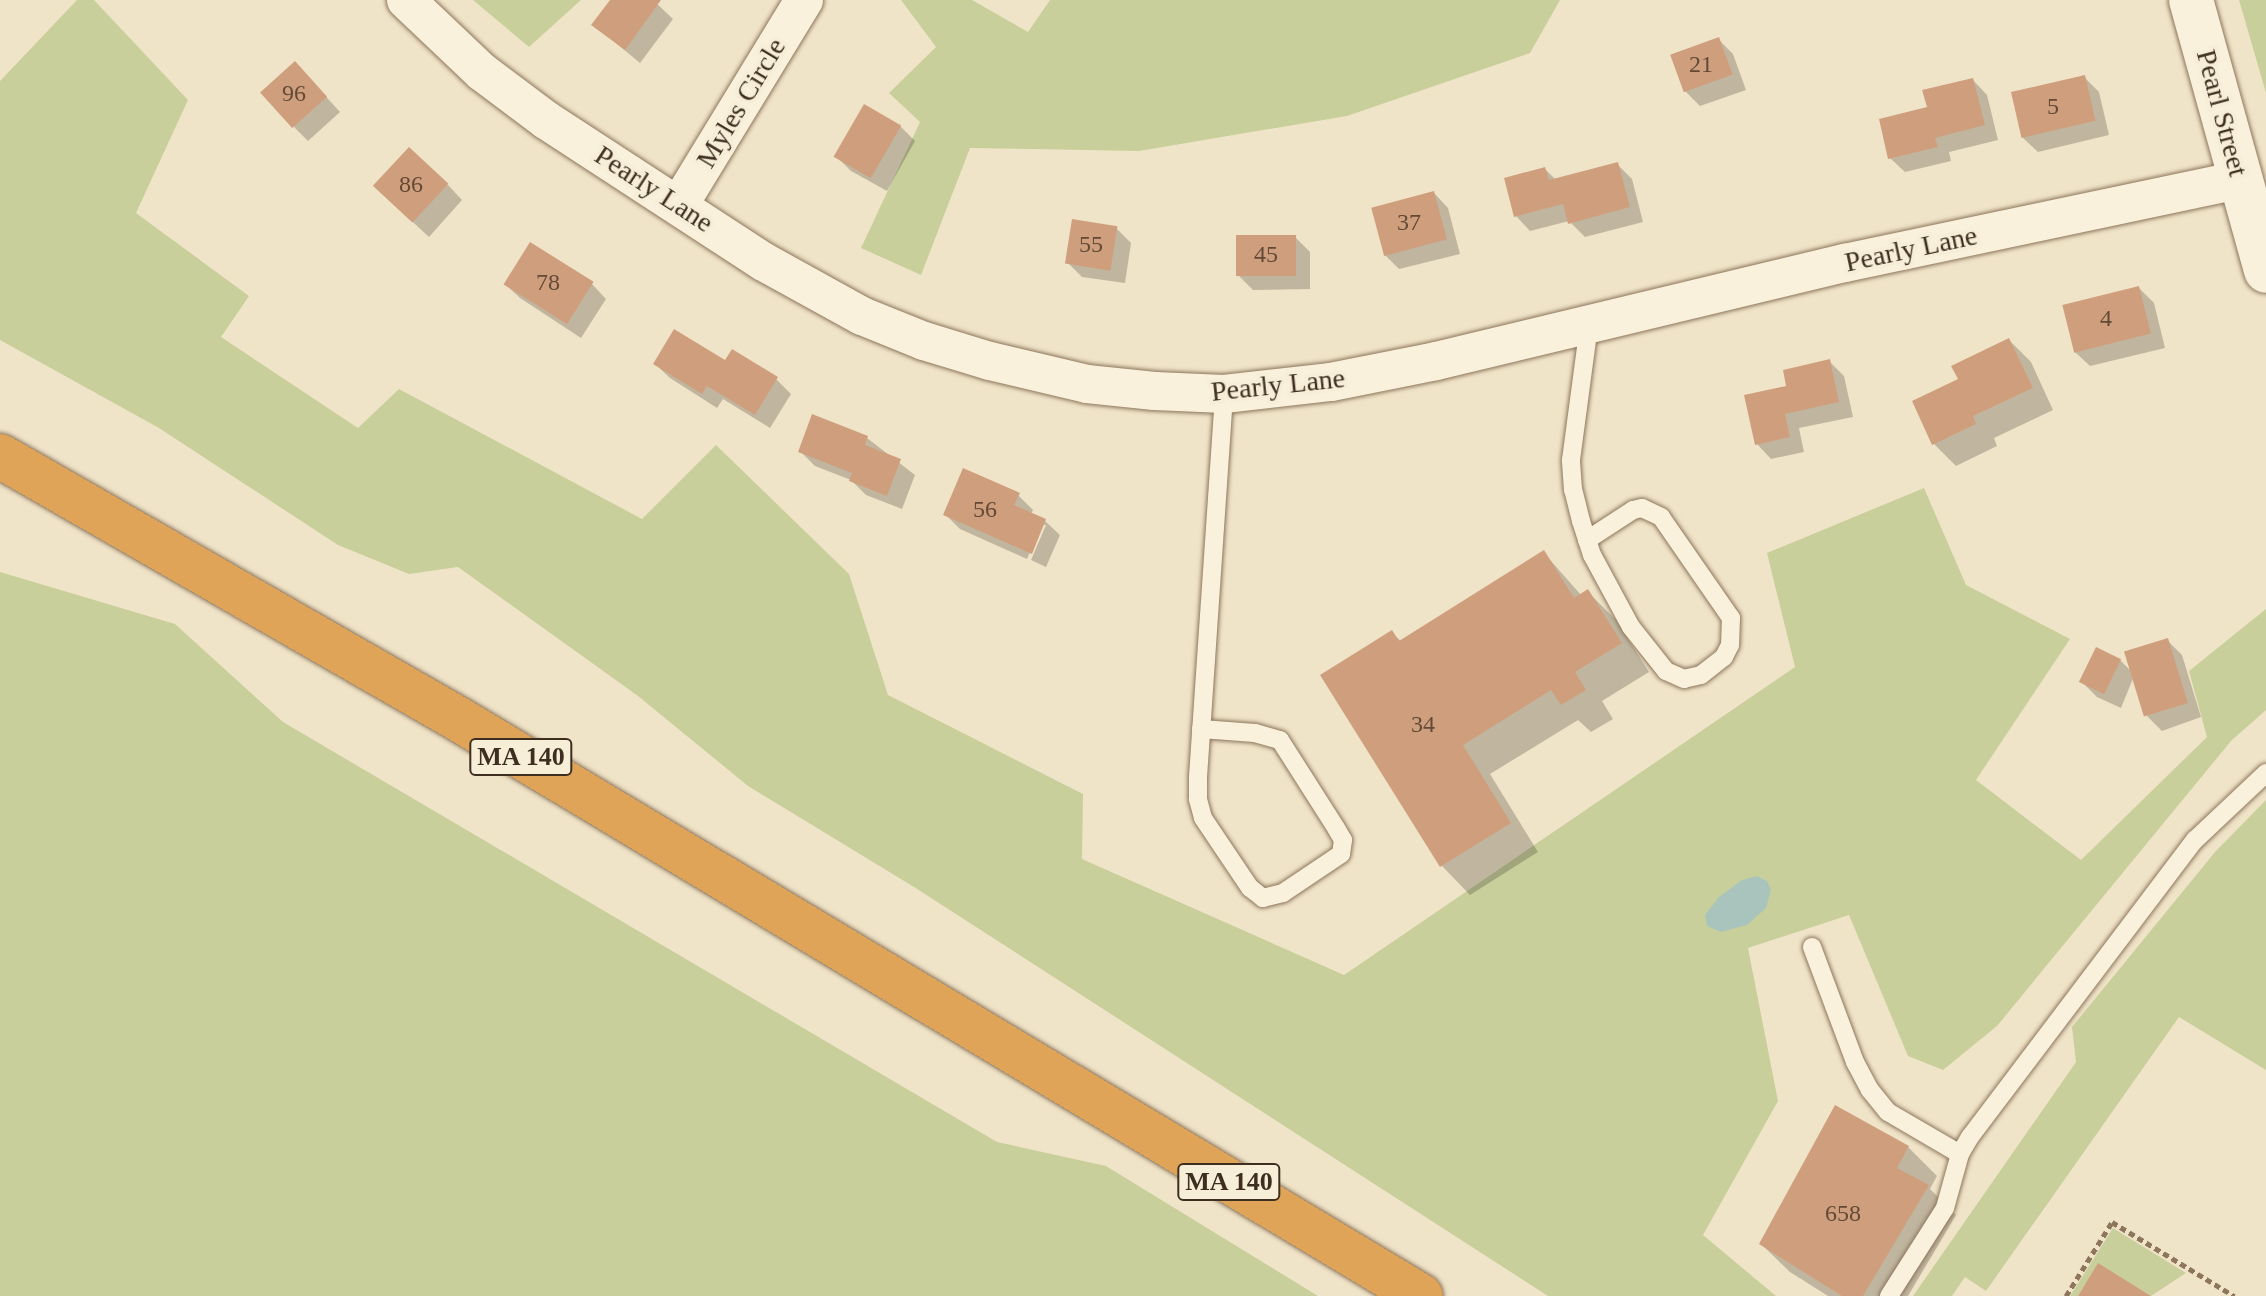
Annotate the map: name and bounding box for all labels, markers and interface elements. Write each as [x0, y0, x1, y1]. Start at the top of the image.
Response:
street label: Myles Circle [689, 32, 793, 174]
street label: Pearl Street [2189, 46, 2255, 180]
house number: 21 [1689, 51, 1713, 79]
house number: 96 [282, 80, 306, 108]
house number: 5 [2047, 93, 2059, 121]
street label: Pearly Lane [588, 138, 720, 240]
house number: 86 [399, 171, 423, 199]
house number: 37 [1397, 209, 1421, 237]
street label: Pearly Lane [1842, 219, 1980, 279]
house number: 55 [1079, 231, 1103, 259]
house number: 45 [1254, 241, 1278, 269]
house number: 78 [536, 269, 560, 297]
house number: 4 [2100, 305, 2112, 333]
street label: Pearly Lane [1209, 361, 1347, 409]
house number: 56 [973, 496, 997, 524]
house number: 34 [1411, 711, 1435, 739]
road number: MA 140 [467, 735, 575, 779]
road number: MA 140 [1175, 1160, 1283, 1204]
house number: 658 [1825, 1200, 1861, 1228]

